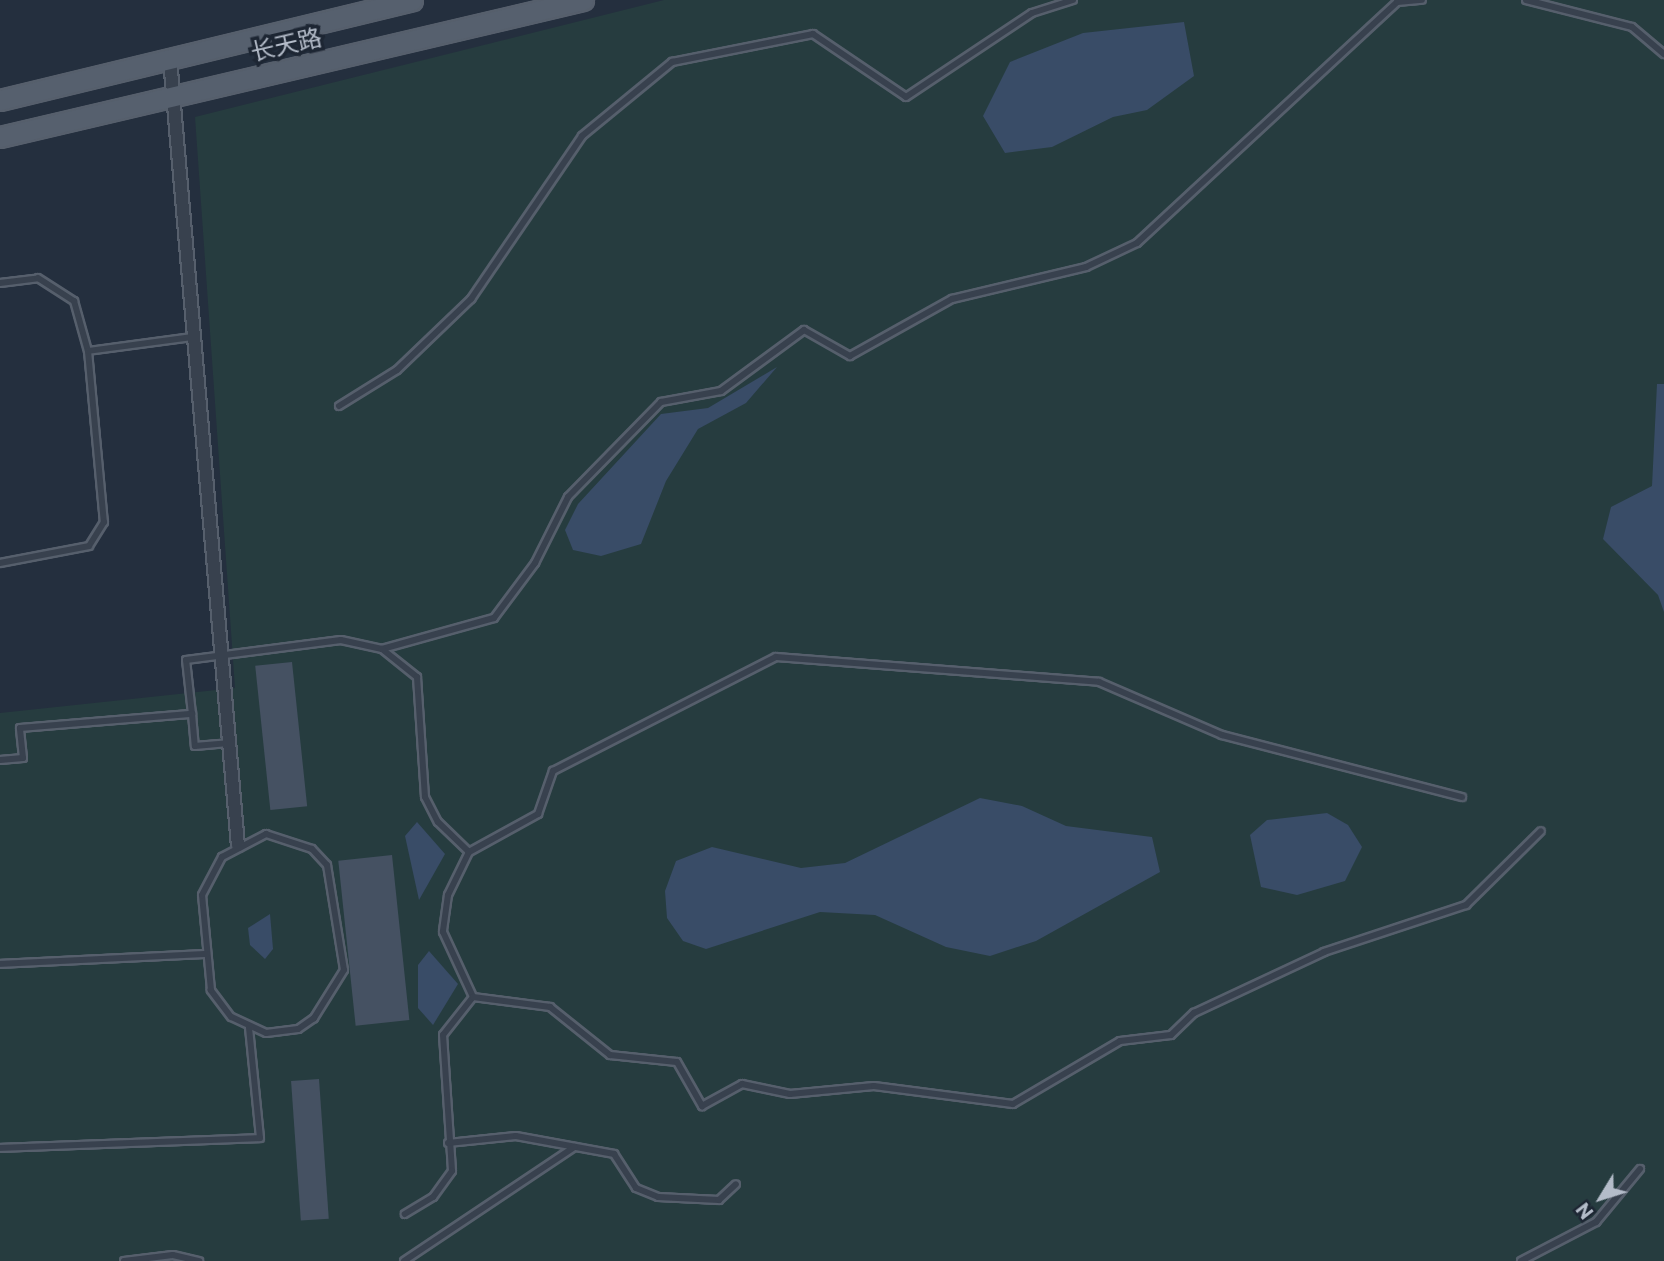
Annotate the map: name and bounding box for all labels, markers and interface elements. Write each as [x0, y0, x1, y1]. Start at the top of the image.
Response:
street label: 长天路 [248, 22, 324, 66]
north arrow [1566, 1163, 1636, 1233]
text: N [1571, 1199, 1598, 1224]

